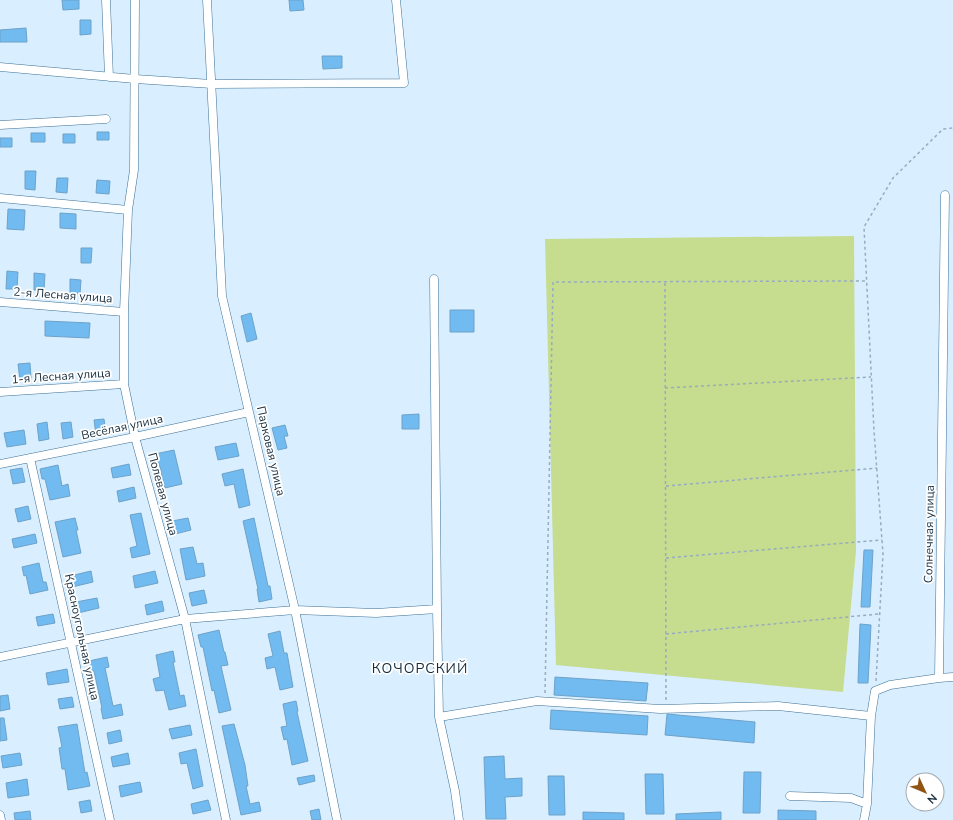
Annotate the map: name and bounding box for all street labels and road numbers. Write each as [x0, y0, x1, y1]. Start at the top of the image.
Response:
street label: 2-я Лесная улица [13, 284, 113, 306]
street label: 1-я Лесная улица [11, 365, 111, 387]
street label: Парковая улица [253, 404, 289, 498]
street label: Весёлая улица [80, 411, 164, 443]
street label: Полевая улица [144, 451, 182, 537]
street label: Солнечная улица [920, 485, 938, 583]
street label: Красноугольная улица [61, 572, 103, 702]

